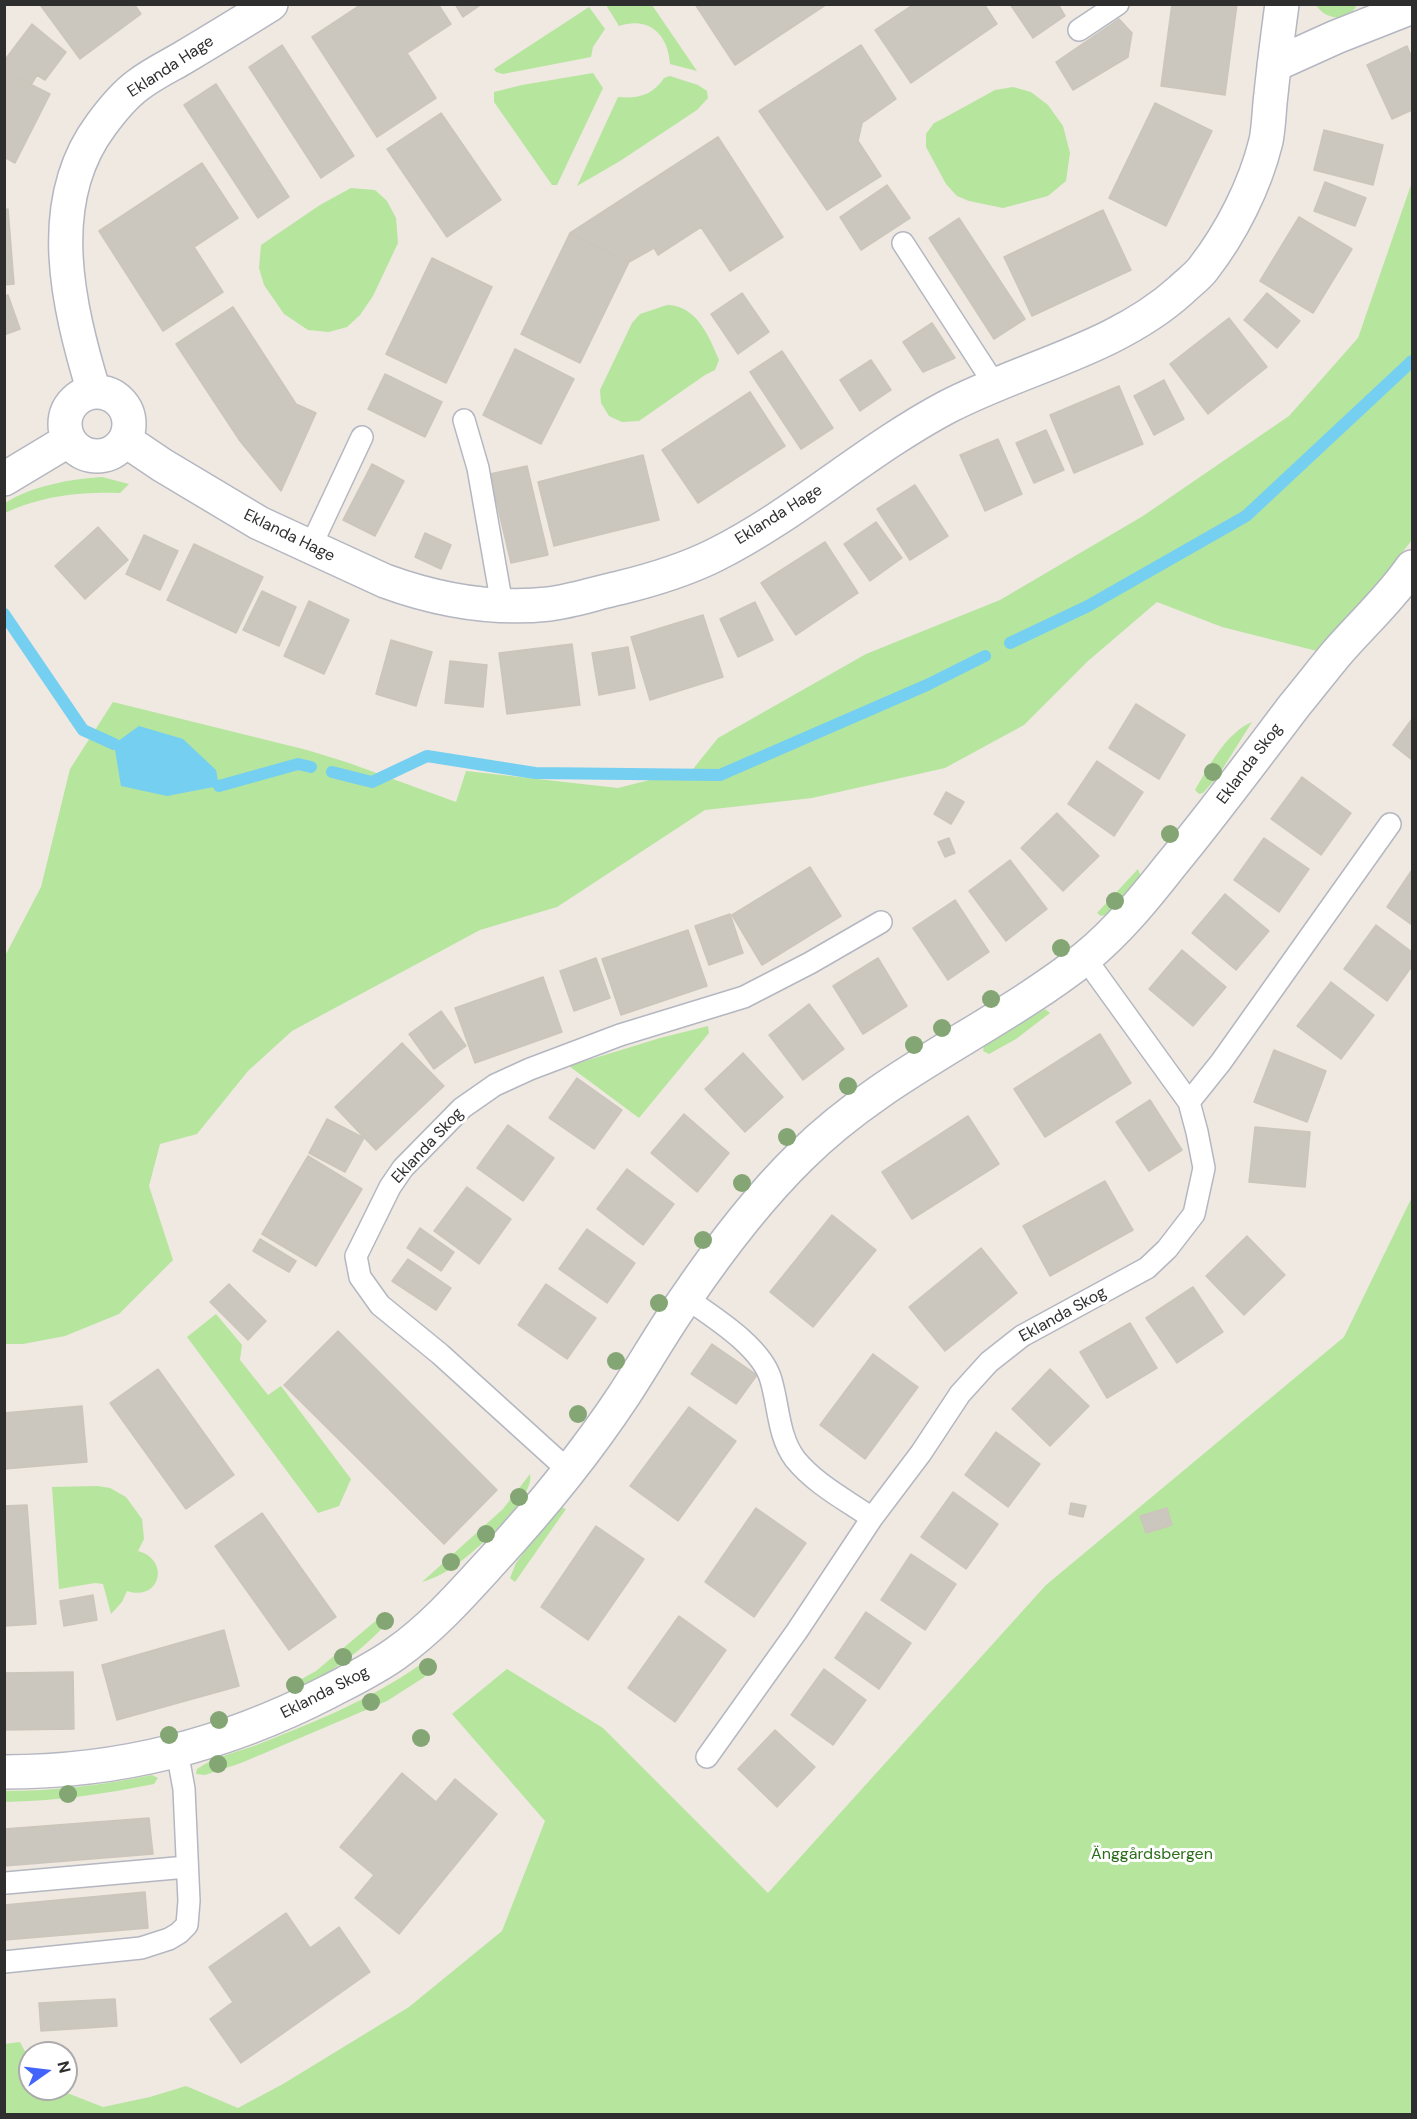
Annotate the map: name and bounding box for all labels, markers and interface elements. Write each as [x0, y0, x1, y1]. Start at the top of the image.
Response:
street label: Eklanda Hage [124, 32, 218, 102]
street label: Eklanda Hage [732, 481, 826, 549]
street label: Eklanda Hage [240, 506, 338, 566]
street label: Eklanda Skog [1213, 720, 1287, 808]
street label: Eklanda Skog [388, 1104, 468, 1188]
street label: Eklanda Skog [1016, 1283, 1110, 1347]
street label: Eklanda Skog [278, 1663, 372, 1723]
park label: Änggårdsbergen [1091, 1845, 1213, 1865]
north arrow [18, 2041, 78, 2101]
text: N [52, 2059, 76, 2075]

